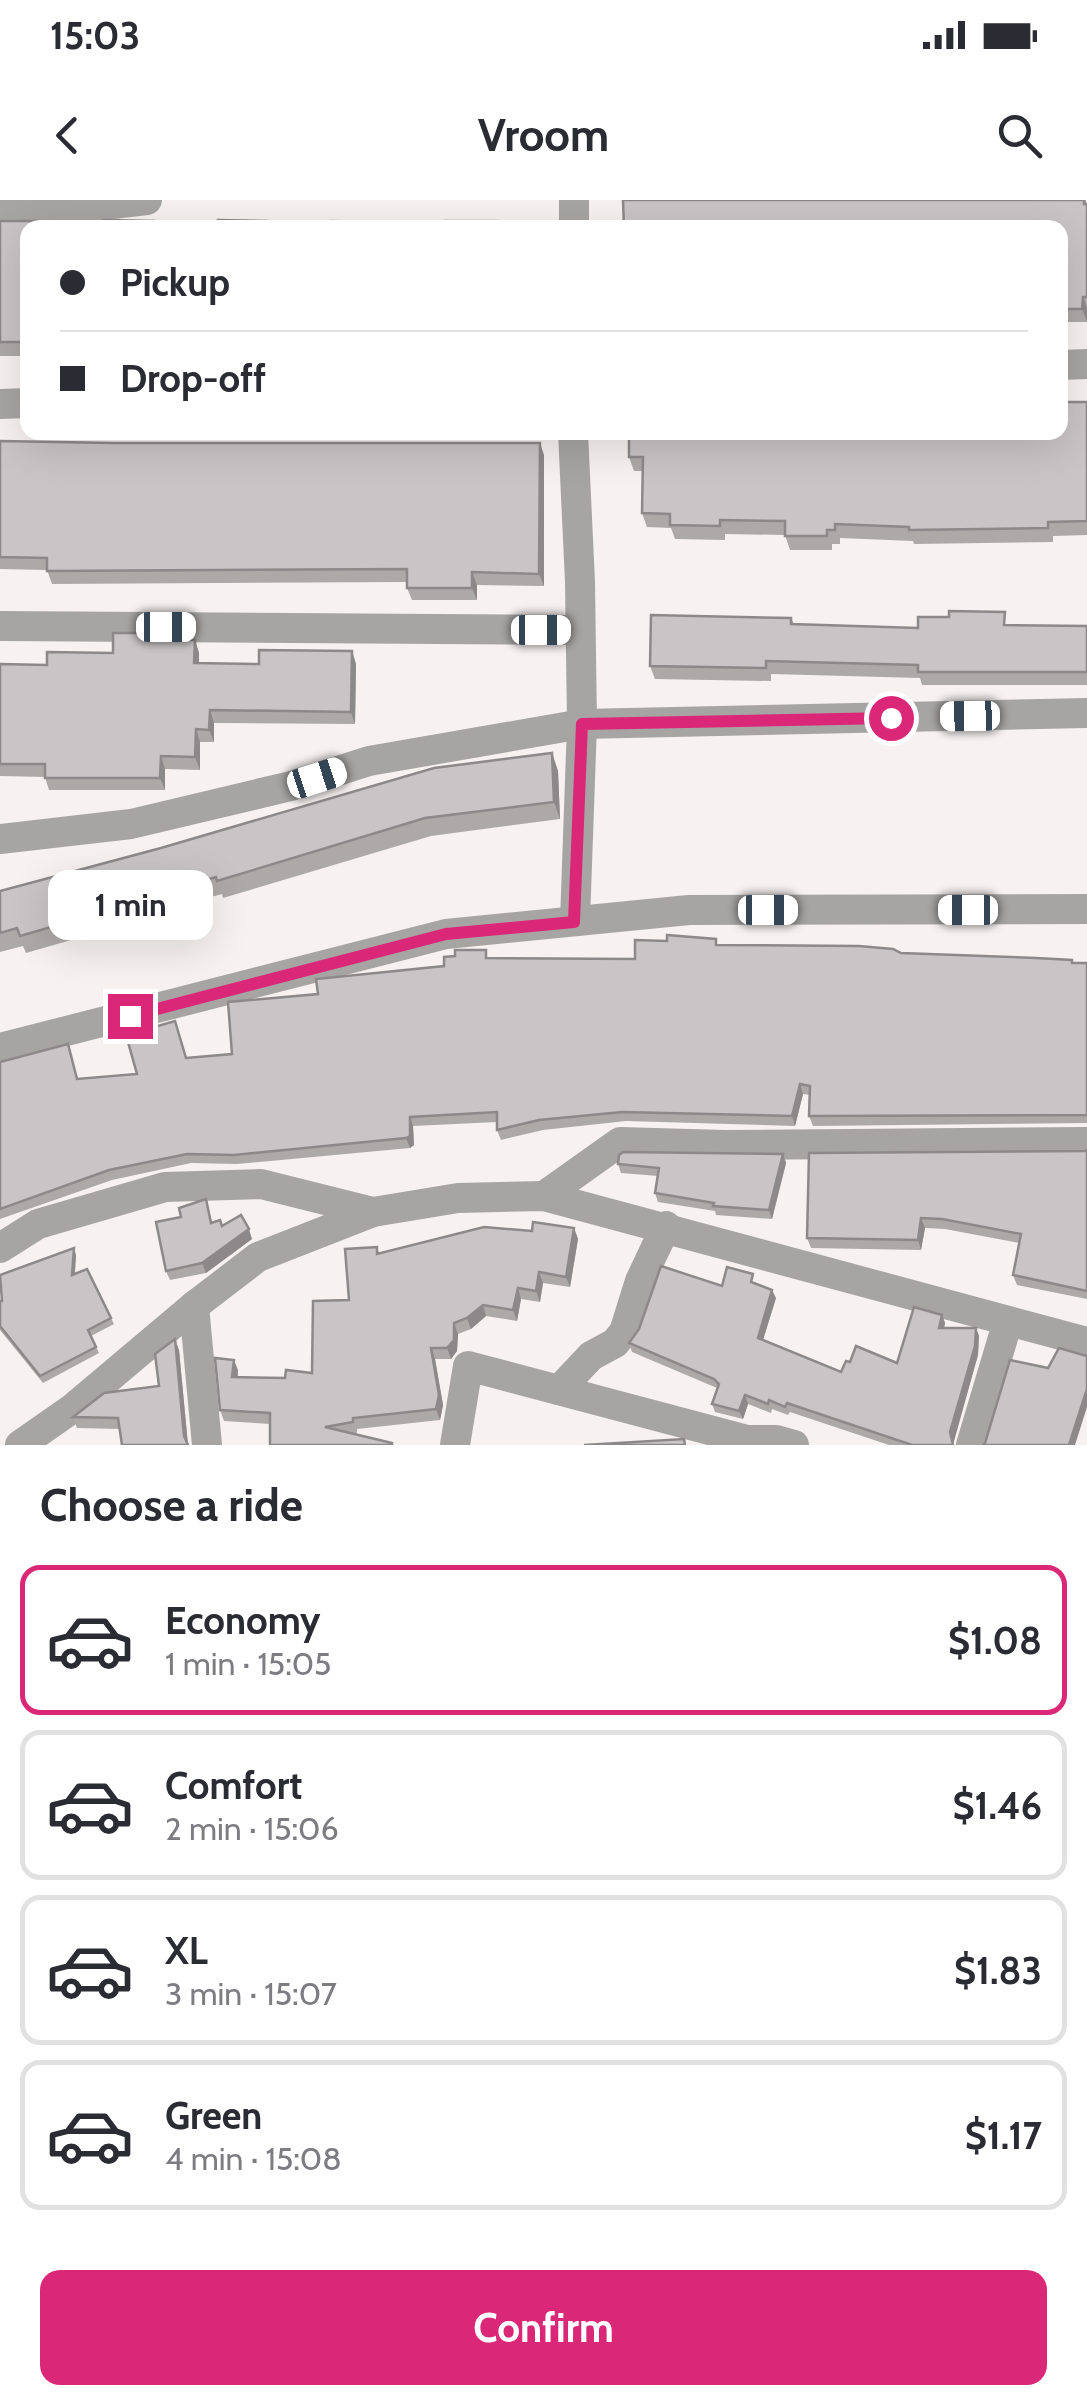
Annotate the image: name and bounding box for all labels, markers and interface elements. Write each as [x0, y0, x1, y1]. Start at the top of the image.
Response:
text: 15:03 [50, 12, 140, 59]
icon: back [40, 108, 95, 163]
text: Vroom [478, 108, 609, 162]
icon: search [992, 108, 1047, 163]
text: Pickup [120, 259, 230, 306]
text: Drop-off [120, 355, 266, 402]
car [136, 612, 196, 642]
car [511, 615, 571, 645]
route start [869, 696, 914, 741]
car [940, 700, 1000, 732]
car [284, 754, 350, 802]
callout: 1 min [48, 871, 212, 941]
text: 1 min [94, 885, 167, 924]
car [738, 895, 798, 925]
car [938, 895, 998, 925]
route end [108, 994, 153, 1039]
text: Choose a ride [40, 1478, 303, 1532]
icon: car [45, 1595, 135, 1685]
text: Economy [165, 1597, 320, 1644]
text: $1.08 [948, 1617, 1042, 1664]
text: 1 min · 15:05 [165, 1644, 331, 1683]
icon: car [45, 1760, 135, 1850]
text: Comfort [165, 1762, 302, 1809]
text: $1.46 [953, 1782, 1042, 1829]
text: 2 min · 15:06 [165, 1809, 339, 1848]
icon: car [45, 1925, 135, 2015]
text: XL [165, 1927, 208, 1974]
text: $1.83 [954, 1947, 1042, 1994]
text: 3 min · 15:07 [165, 1974, 337, 2013]
icon: car [45, 2090, 135, 2180]
text: Green [165, 2092, 262, 2139]
text: $1.17 [965, 2112, 1042, 2159]
text: 4 min · 15:08 [165, 2139, 342, 2178]
button: Confirm [40, 2270, 1047, 2385]

